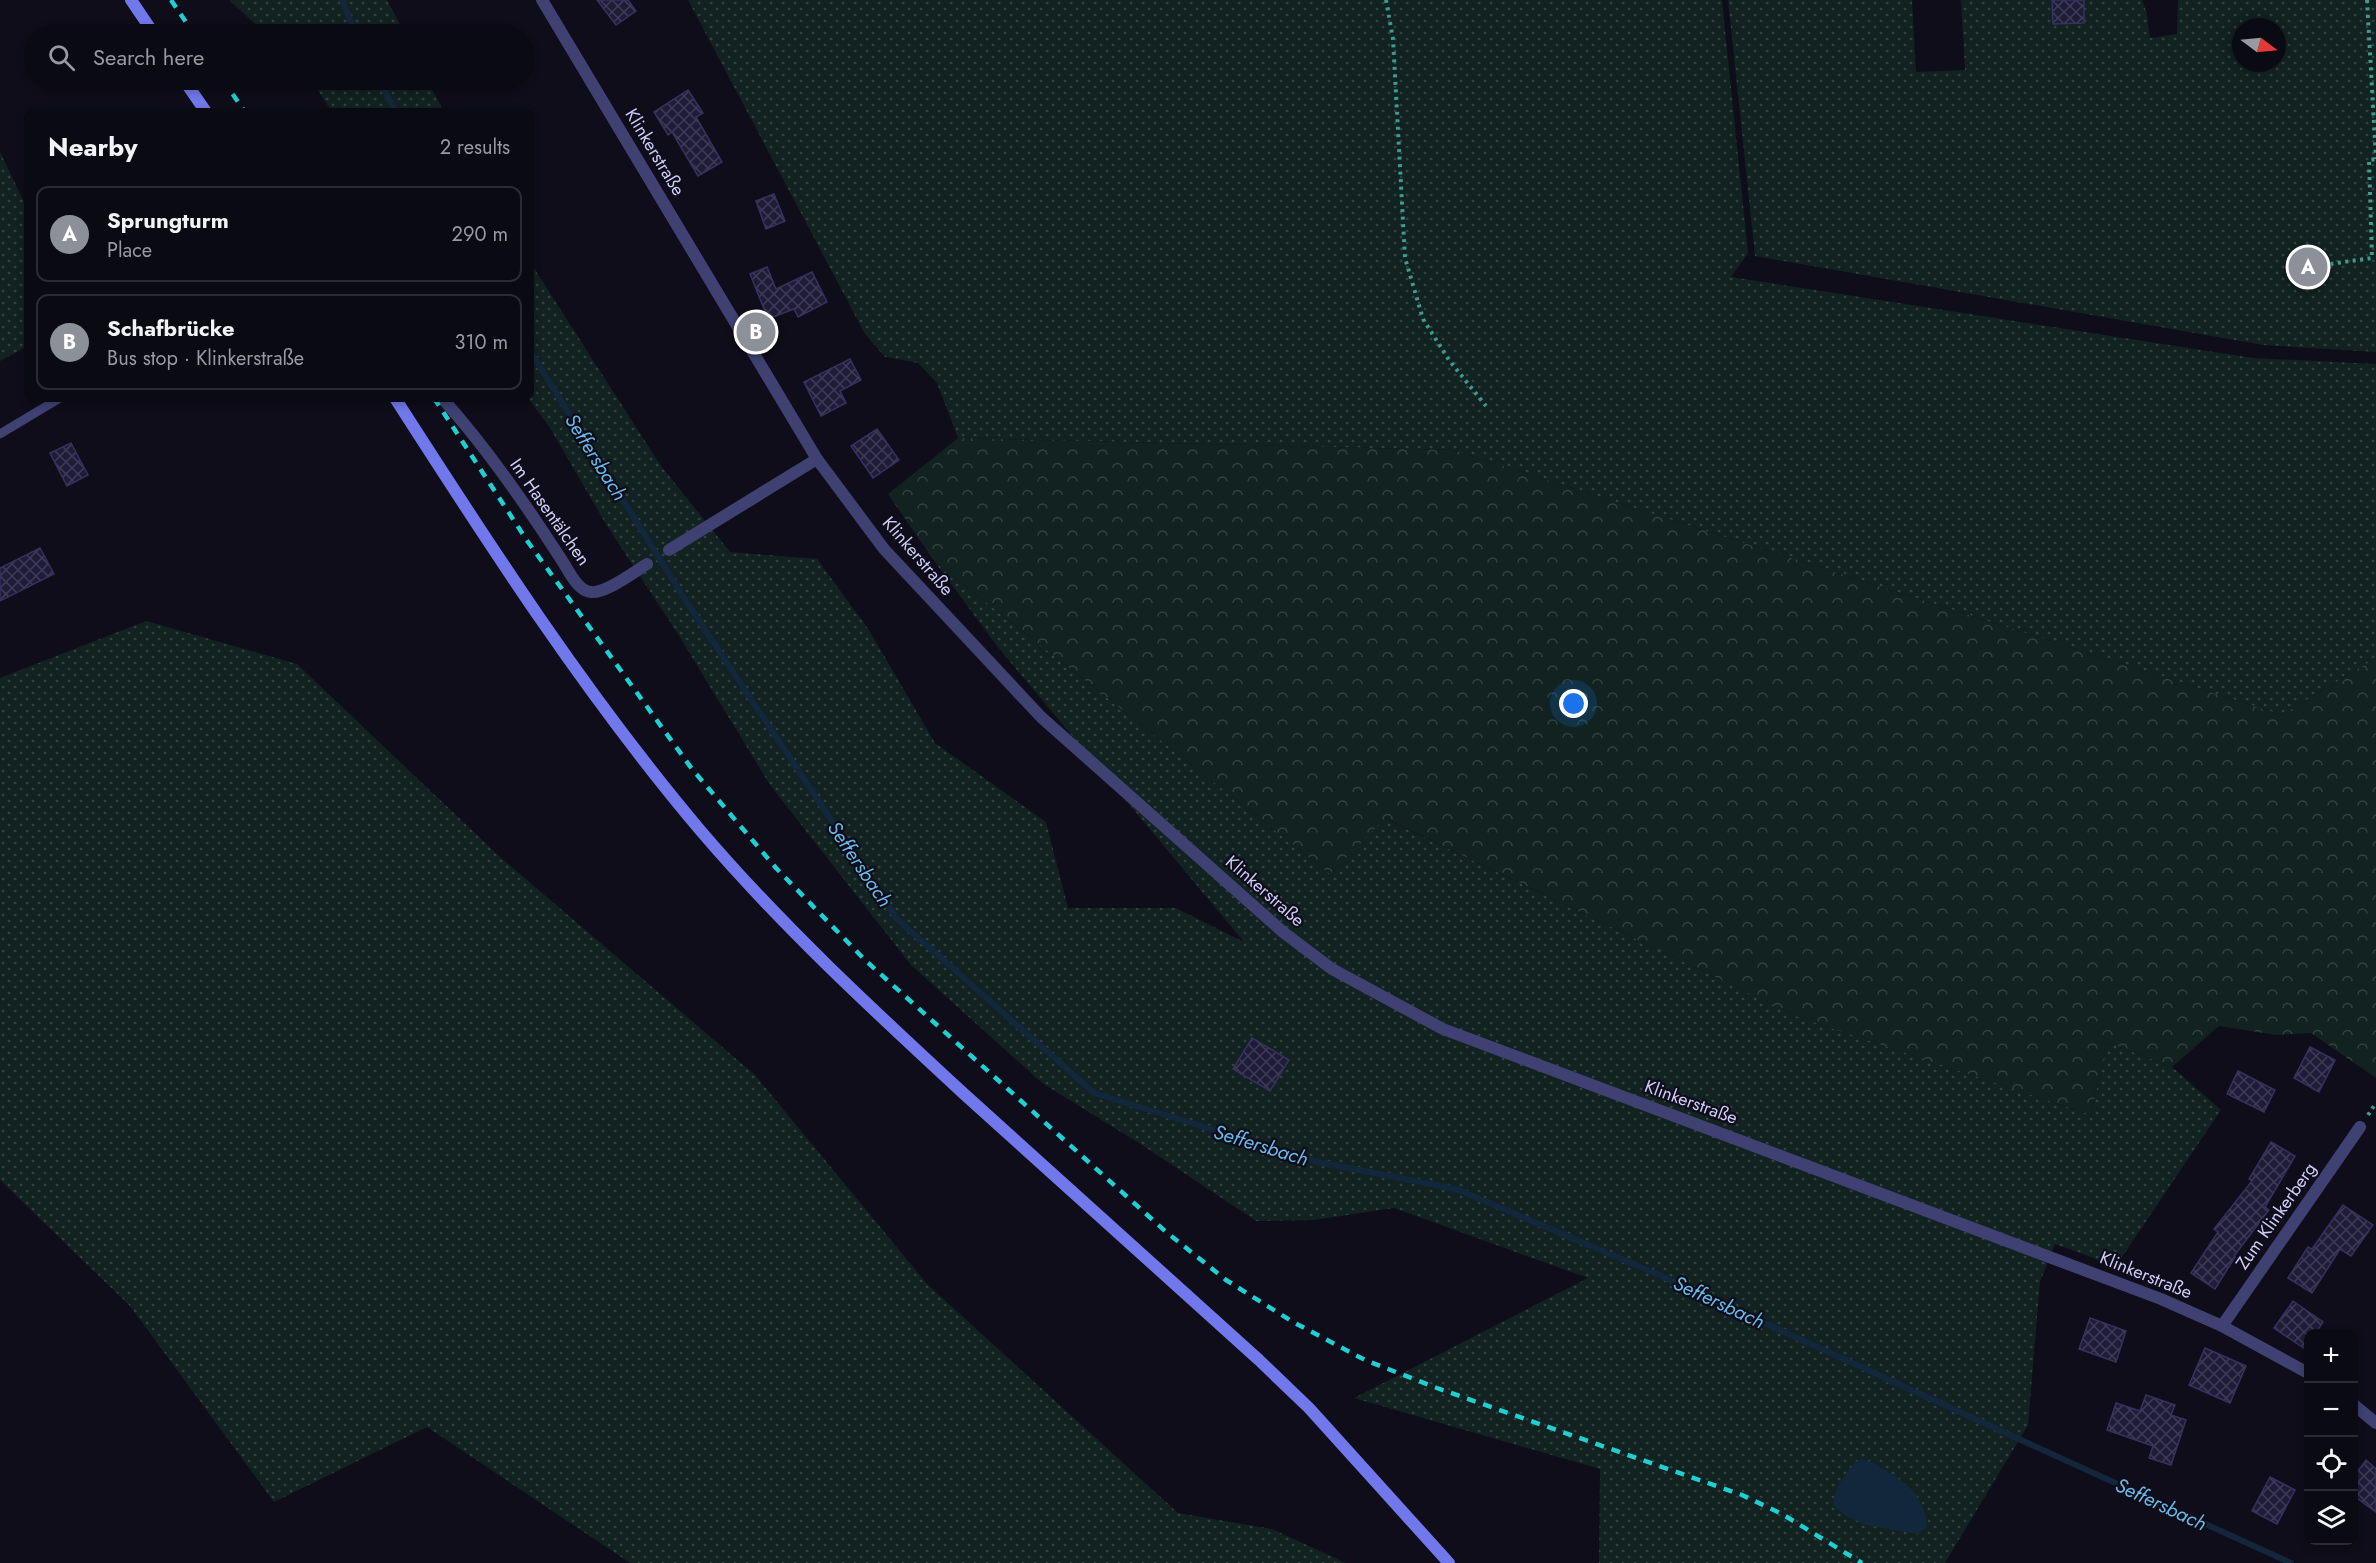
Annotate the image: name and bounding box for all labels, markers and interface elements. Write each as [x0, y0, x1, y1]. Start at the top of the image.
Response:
north arrow [2232, 18, 2286, 72]
search box [24, 24, 534, 90]
icon: search [45, 41, 78, 74]
text: Search here [93, 41, 204, 73]
street label: Klinkerstraße [619, 104, 691, 200]
text: Nearby [48, 128, 137, 166]
text: 2 results [440, 133, 510, 162]
text: Sprungturm [107, 204, 229, 236]
text: A [62, 220, 77, 249]
text: 290 m [452, 220, 508, 249]
text: Place [107, 236, 152, 265]
pin: A [2288, 244, 2328, 290]
pin: B [736, 310, 776, 354]
text: Schafbrücke [107, 312, 235, 344]
text: B [63, 328, 76, 357]
text: 310 m [454, 328, 508, 357]
text: Bus stop · Klinkerstraße [107, 344, 304, 373]
water label: Seffersbach [557, 408, 634, 506]
street label: Im Hasentälchen [503, 453, 597, 571]
street label: Klinkerstraße [876, 511, 960, 601]
your location [1559, 689, 1588, 718]
water label: Seffersbach [820, 816, 899, 913]
street label: Klinkerstraße [1220, 849, 1310, 933]
street label: Klinkerstraße [1641, 1073, 1741, 1131]
water label: Seffersbach [1210, 1117, 1312, 1174]
street label: Zum Klinkerberg [2229, 1157, 2323, 1275]
street label: Klinkerstraße [2096, 1245, 2196, 1305]
water label: Seffersbach [1668, 1269, 1769, 1336]
map controls [2304, 1329, 2358, 1545]
button: + [2304, 1329, 2358, 1383]
button: − [2304, 1383, 2358, 1437]
button: locate [2304, 1437, 2358, 1491]
water label: Seffersbach [2110, 1471, 2211, 1538]
button: layers [2304, 1491, 2358, 1545]

